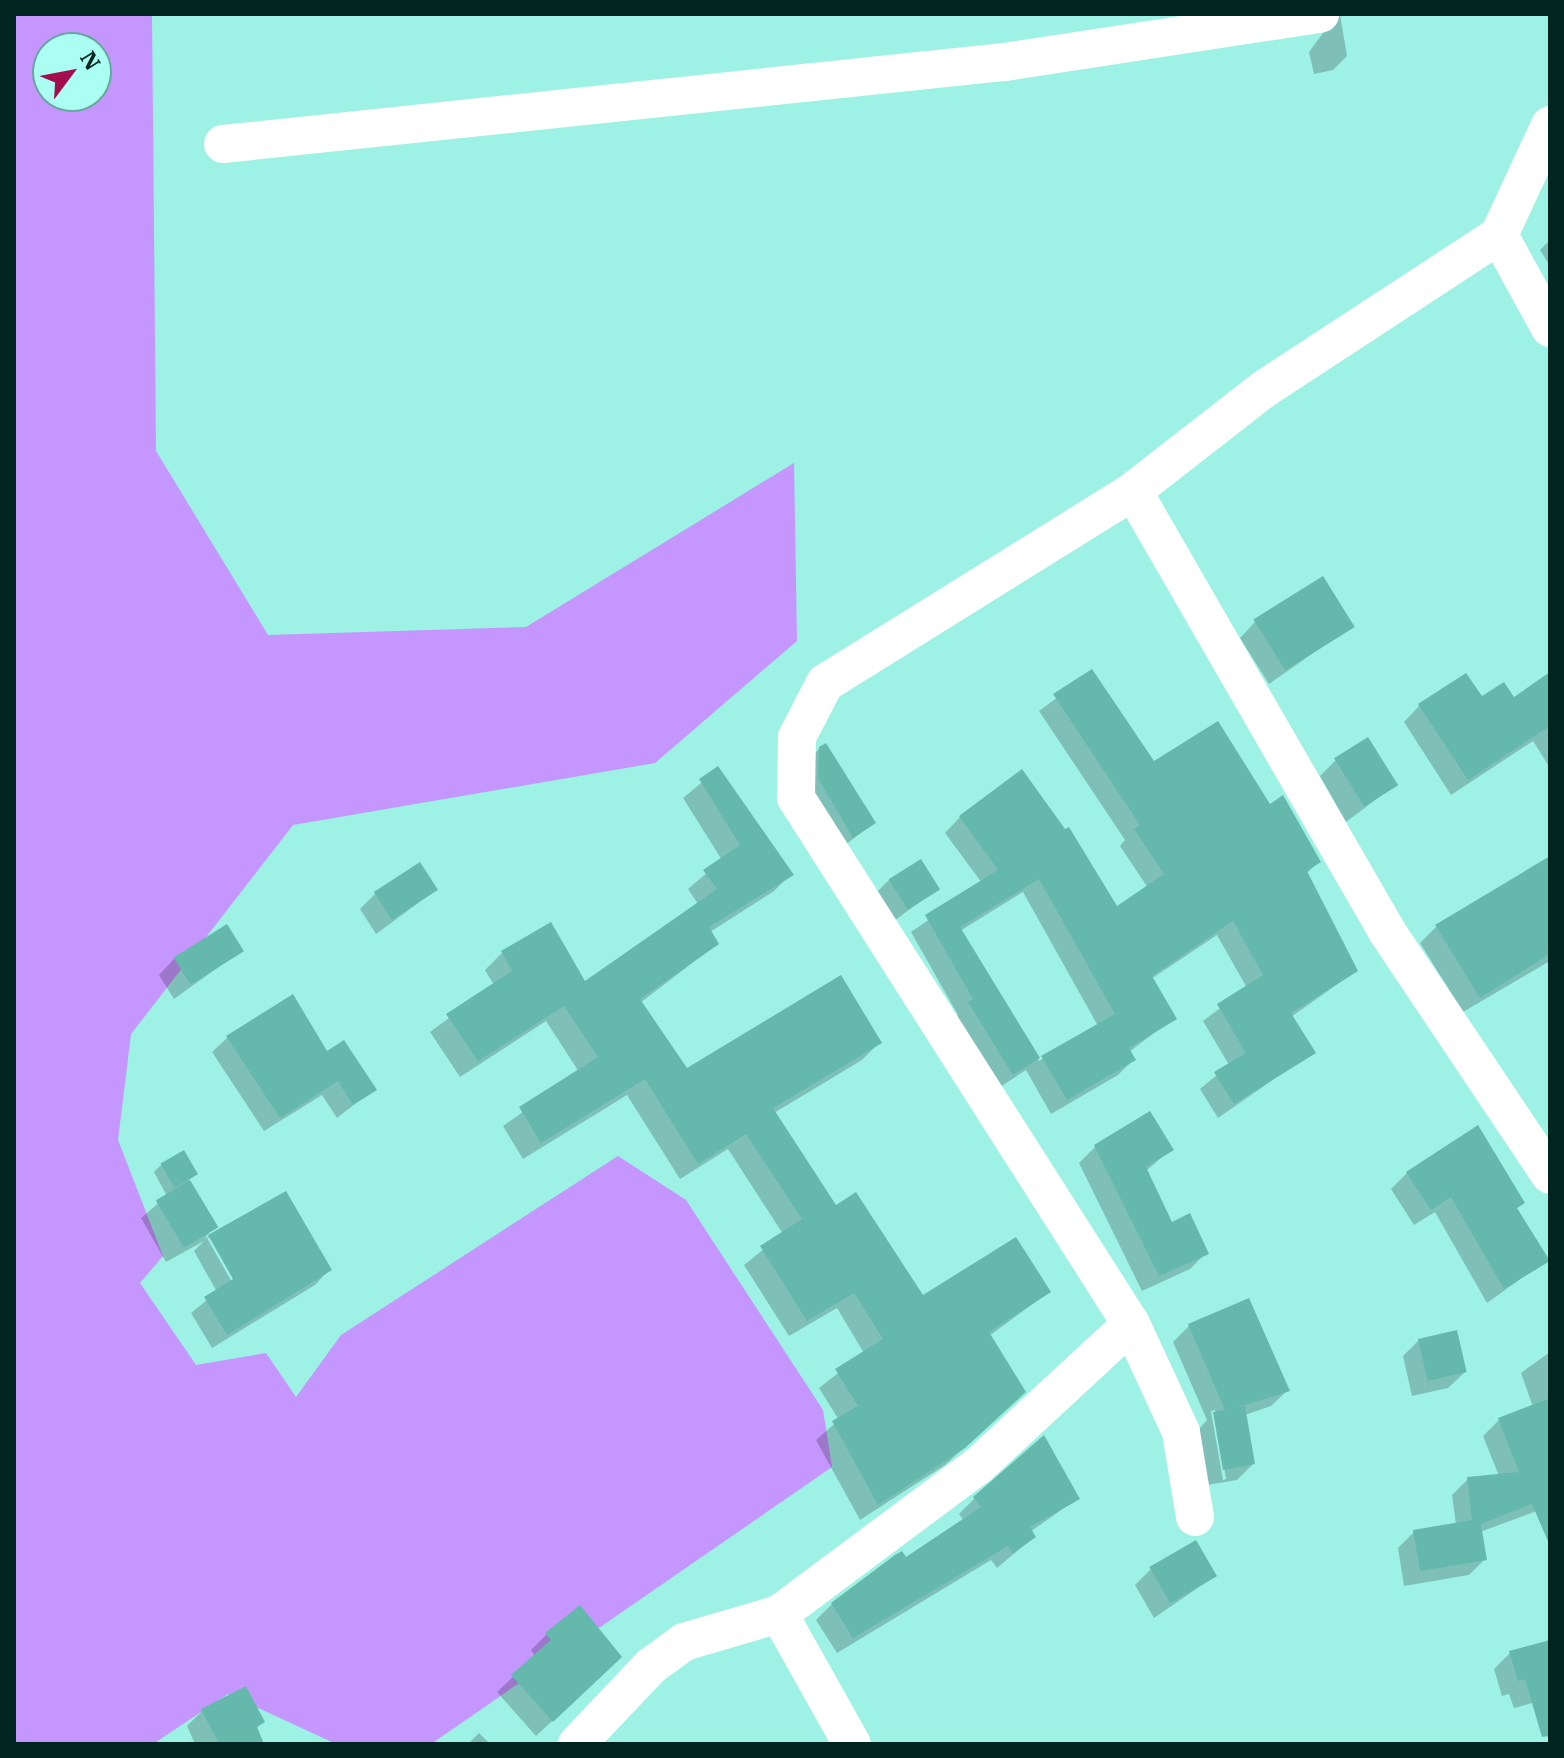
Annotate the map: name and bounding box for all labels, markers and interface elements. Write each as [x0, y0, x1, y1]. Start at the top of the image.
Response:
north arrow [32, 32, 112, 112]
text: N [74, 45, 108, 75]

